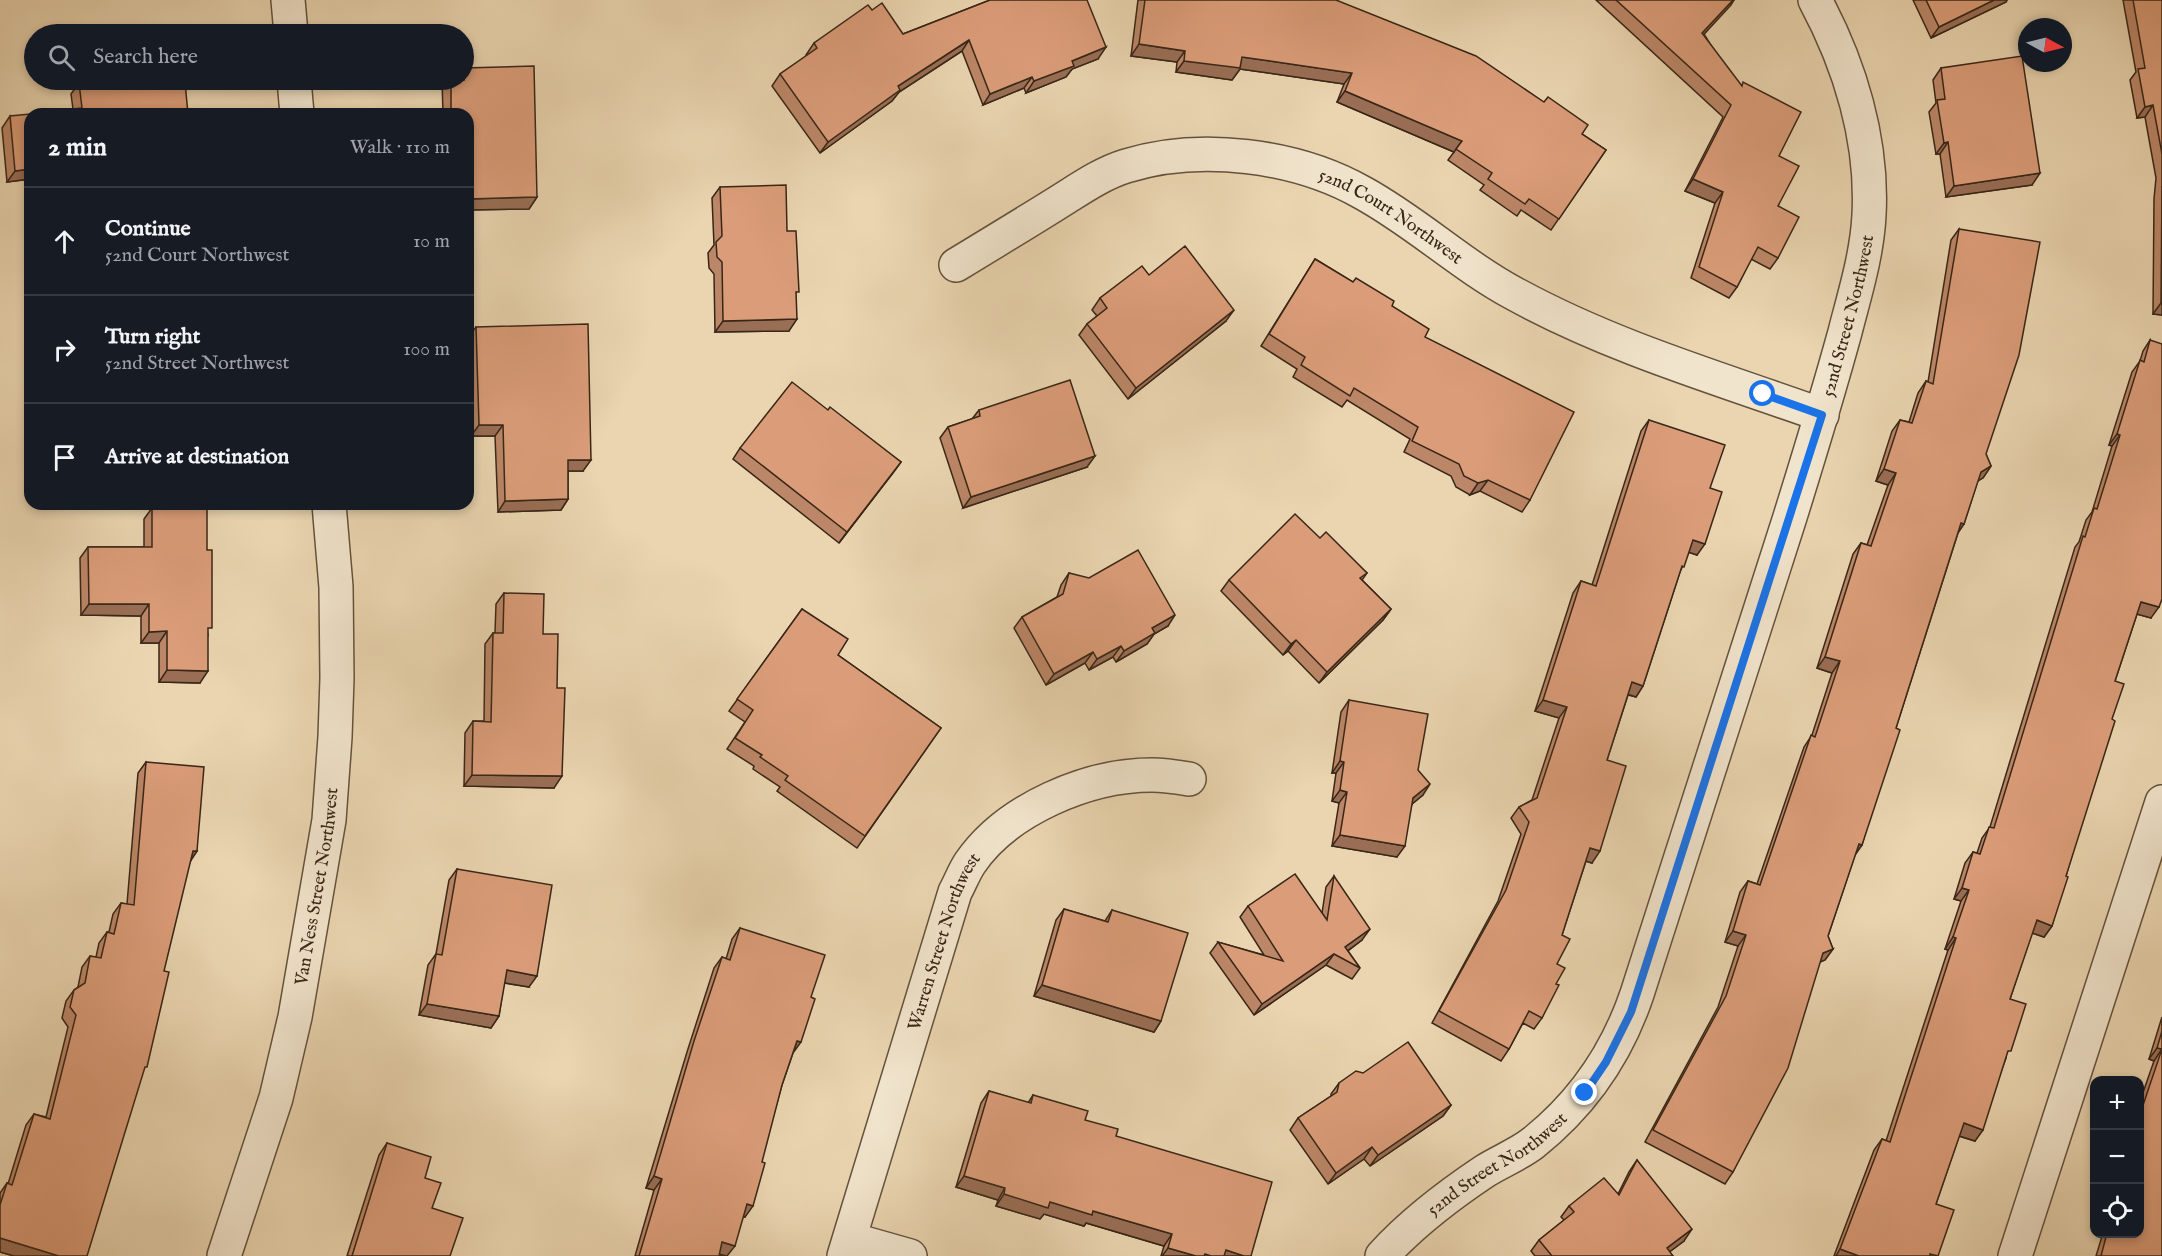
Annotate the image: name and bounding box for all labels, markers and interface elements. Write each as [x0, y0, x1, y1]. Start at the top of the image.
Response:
north arrow [2018, 18, 2072, 72]
search box [24, 24, 474, 90]
icon: search [45, 41, 78, 74]
text: Search here [93, 43, 198, 71]
text: 2 min [48, 131, 107, 164]
text: Walk · 110 m [350, 135, 450, 160]
street label: 52nd Court Northwest [1315, 164, 1467, 270]
text: Continue [105, 215, 191, 243]
icon: ahead [48, 225, 81, 258]
text: 10 m [413, 229, 450, 254]
street label: 52nd Street Northwest [1817, 234, 1880, 400]
text: 52nd Court Northwest [105, 243, 289, 268]
text: Turn right [105, 323, 200, 351]
icon: right [48, 333, 81, 366]
text: 100 m [403, 337, 450, 362]
text: 52nd Street Northwest [105, 351, 289, 376]
route start [1749, 380, 1775, 406]
icon: arrive [48, 441, 81, 474]
text: Arrive at destination [105, 443, 289, 471]
street label: Van Ness Street Northwest [290, 787, 344, 988]
street label: Warren Street Northwest [903, 849, 986, 1034]
map controls [2090, 1076, 2144, 1238]
button: + [2090, 1076, 2144, 1130]
route end [1571, 1079, 1597, 1105]
street label: 52nd Street Northwest [1423, 1108, 1573, 1222]
button: − [2090, 1130, 2144, 1184]
button: locate [2090, 1184, 2144, 1238]

